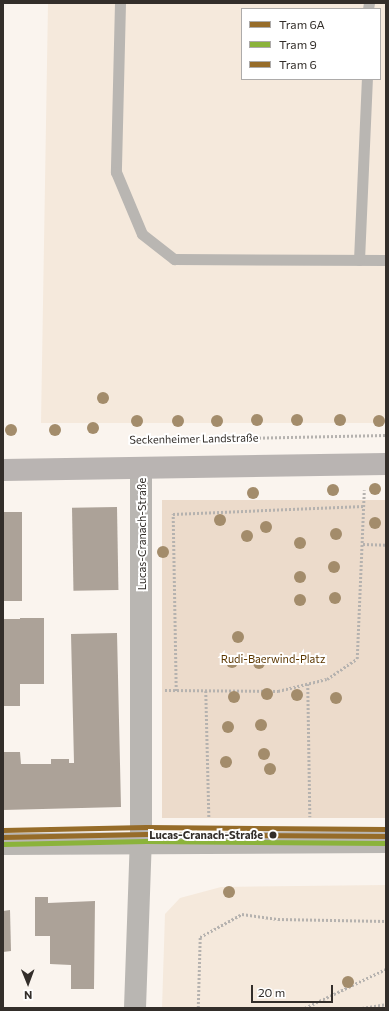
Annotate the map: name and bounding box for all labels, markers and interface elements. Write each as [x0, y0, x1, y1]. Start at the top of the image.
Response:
legend [241, 8, 381, 80]
text: Tram 6A [279, 17, 325, 31]
text: Tram 9 [279, 37, 317, 51]
text: Tram 6 [279, 57, 317, 71]
street label: Seckenheimer Landstraße [129, 431, 259, 447]
street label: Lucas-Cranach-Straße [135, 478, 149, 590]
park label: Rudi-Baerwind-Platz [221, 652, 325, 666]
place label: Lucas-Cranach-Straße [149, 828, 263, 842]
marker: Lucas-Cranach-Straße [266, 828, 280, 842]
north arrow [8, 963, 48, 1003]
scale bar [253, 977, 335, 1003]
text: 20 m [258, 985, 285, 999]
text: N [24, 989, 32, 1002]

